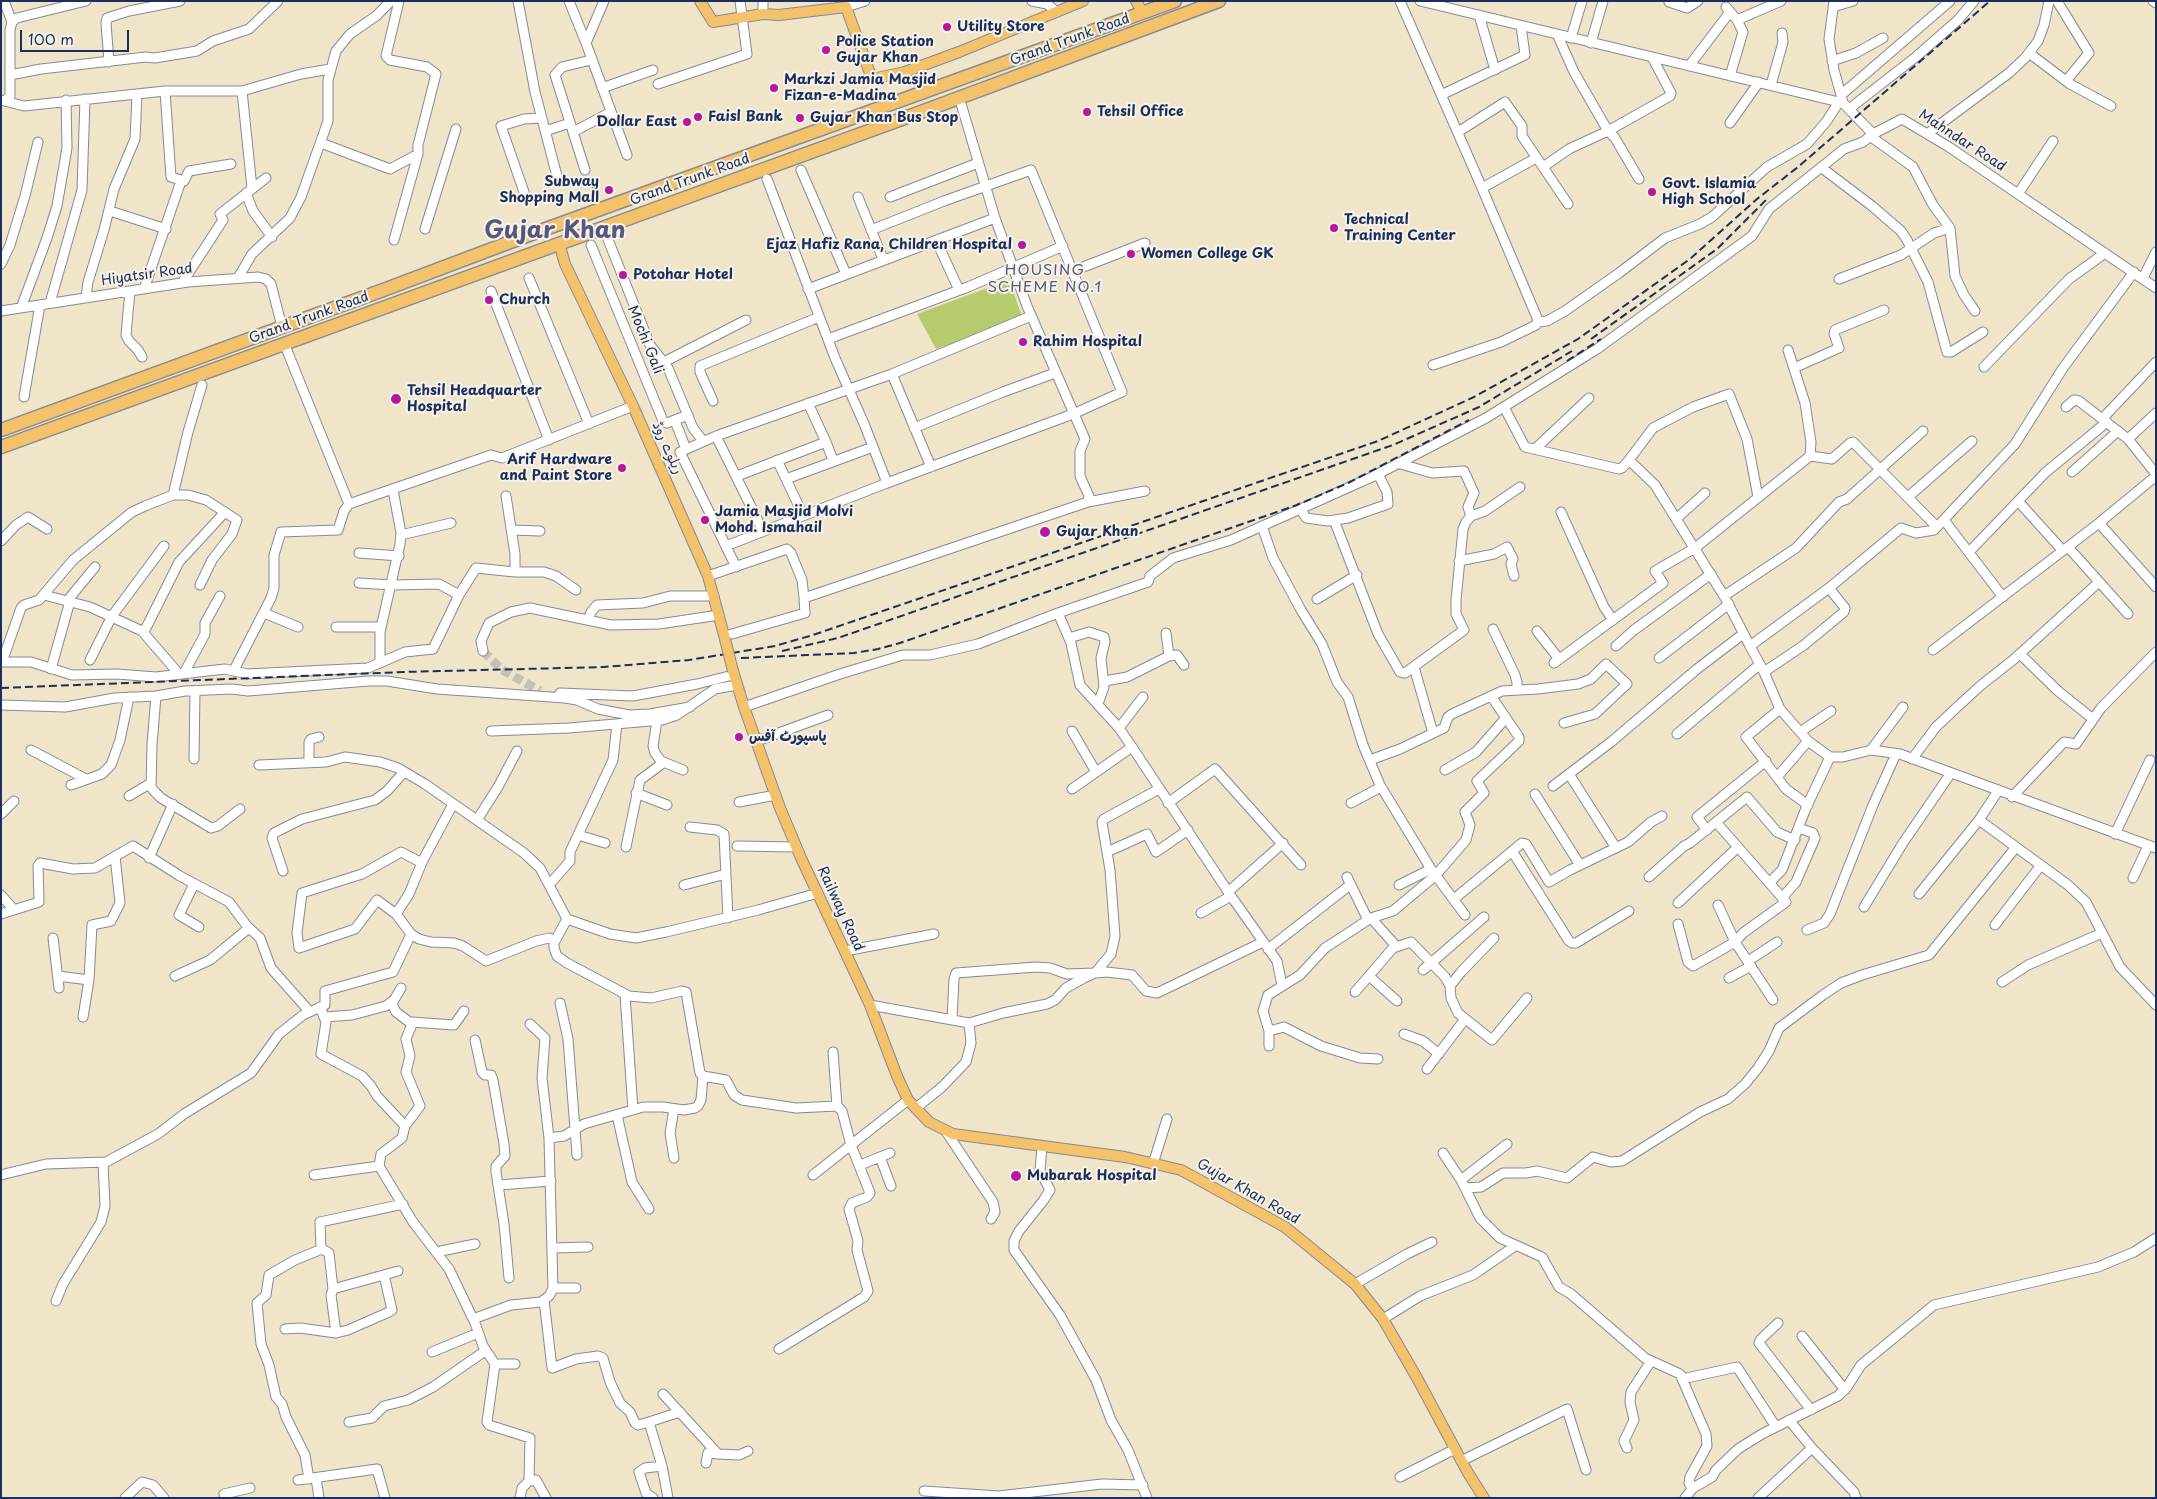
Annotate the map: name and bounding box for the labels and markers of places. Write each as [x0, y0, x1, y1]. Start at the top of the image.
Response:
place label: Utility Store [957, 19, 1045, 35]
marker: Utility Store [941, 21, 953, 33]
place label: Police Station Gujar Khan [836, 34, 934, 66]
marker: Police Station Gujar Khan [820, 44, 832, 56]
place label: Markzi Jamia Masjid Fizan-e-Madina [784, 72, 936, 104]
marker: Markzi Jamia Masjid Fizan-e-Madina [768, 82, 780, 94]
place label: Tehsil Office [1097, 104, 1184, 120]
marker: Tehsil Office [1081, 106, 1093, 118]
place label: Faisl Bank [708, 109, 783, 125]
place label: Gujar Khan Bus Stop [810, 110, 958, 126]
marker: Faisl Bank [692, 111, 704, 123]
marker: Gujar Khan Bus Stop [794, 112, 806, 124]
place label: Dollar East [596, 114, 677, 130]
marker: Dollar East [681, 116, 693, 128]
place label: Subway Shopping Mall [499, 174, 599, 206]
place label: Govt. Islamia High School [1662, 176, 1756, 208]
marker: Subway Shopping Mall [603, 184, 615, 196]
marker: Govt. Islamia High School [1646, 186, 1658, 198]
place label: Technical Training Center [1344, 212, 1456, 244]
marker: Technical Training Center [1328, 222, 1340, 234]
place label: Ejaz Hafiz Rana, Children Hospital [766, 237, 1012, 253]
marker: Ejaz Hafiz Rana, Children Hospital [1016, 239, 1028, 251]
place label: Women College GK [1141, 246, 1274, 262]
marker: Women College GK [1125, 248, 1137, 260]
place label: Potohar Hotel [633, 267, 733, 283]
marker: Potohar Hotel [617, 269, 629, 281]
place label: Church [499, 292, 550, 308]
marker: Church [483, 294, 495, 306]
place label: Rahim Hospital [1033, 334, 1142, 350]
marker: Rahim Hospital [1017, 336, 1029, 348]
place label: Tehsil Headquarter Hospital [407, 383, 542, 416]
marker: Tehsil Headquarter Hospital [389, 392, 403, 406]
place label: Arif Hardware and Paint Store [500, 452, 612, 484]
marker: Arif Hardware and Paint Store [616, 462, 628, 474]
place label: Jamia Masjid Molvi Mohd. Ismahail [715, 504, 853, 536]
marker: Jamia Masjid Molvi Mohd. Ismahail [699, 514, 711, 526]
place label: Gujar Khan [1056, 524, 1138, 540]
marker: Gujar Khan [1038, 525, 1052, 539]
place label: پاسپورٹ آفس [749, 729, 827, 745]
marker: پاسپورٹ آفس [733, 731, 745, 743]
place label: Mubarak Hospital [1027, 1168, 1157, 1184]
marker: Mubarak Hospital [1009, 1169, 1023, 1183]

